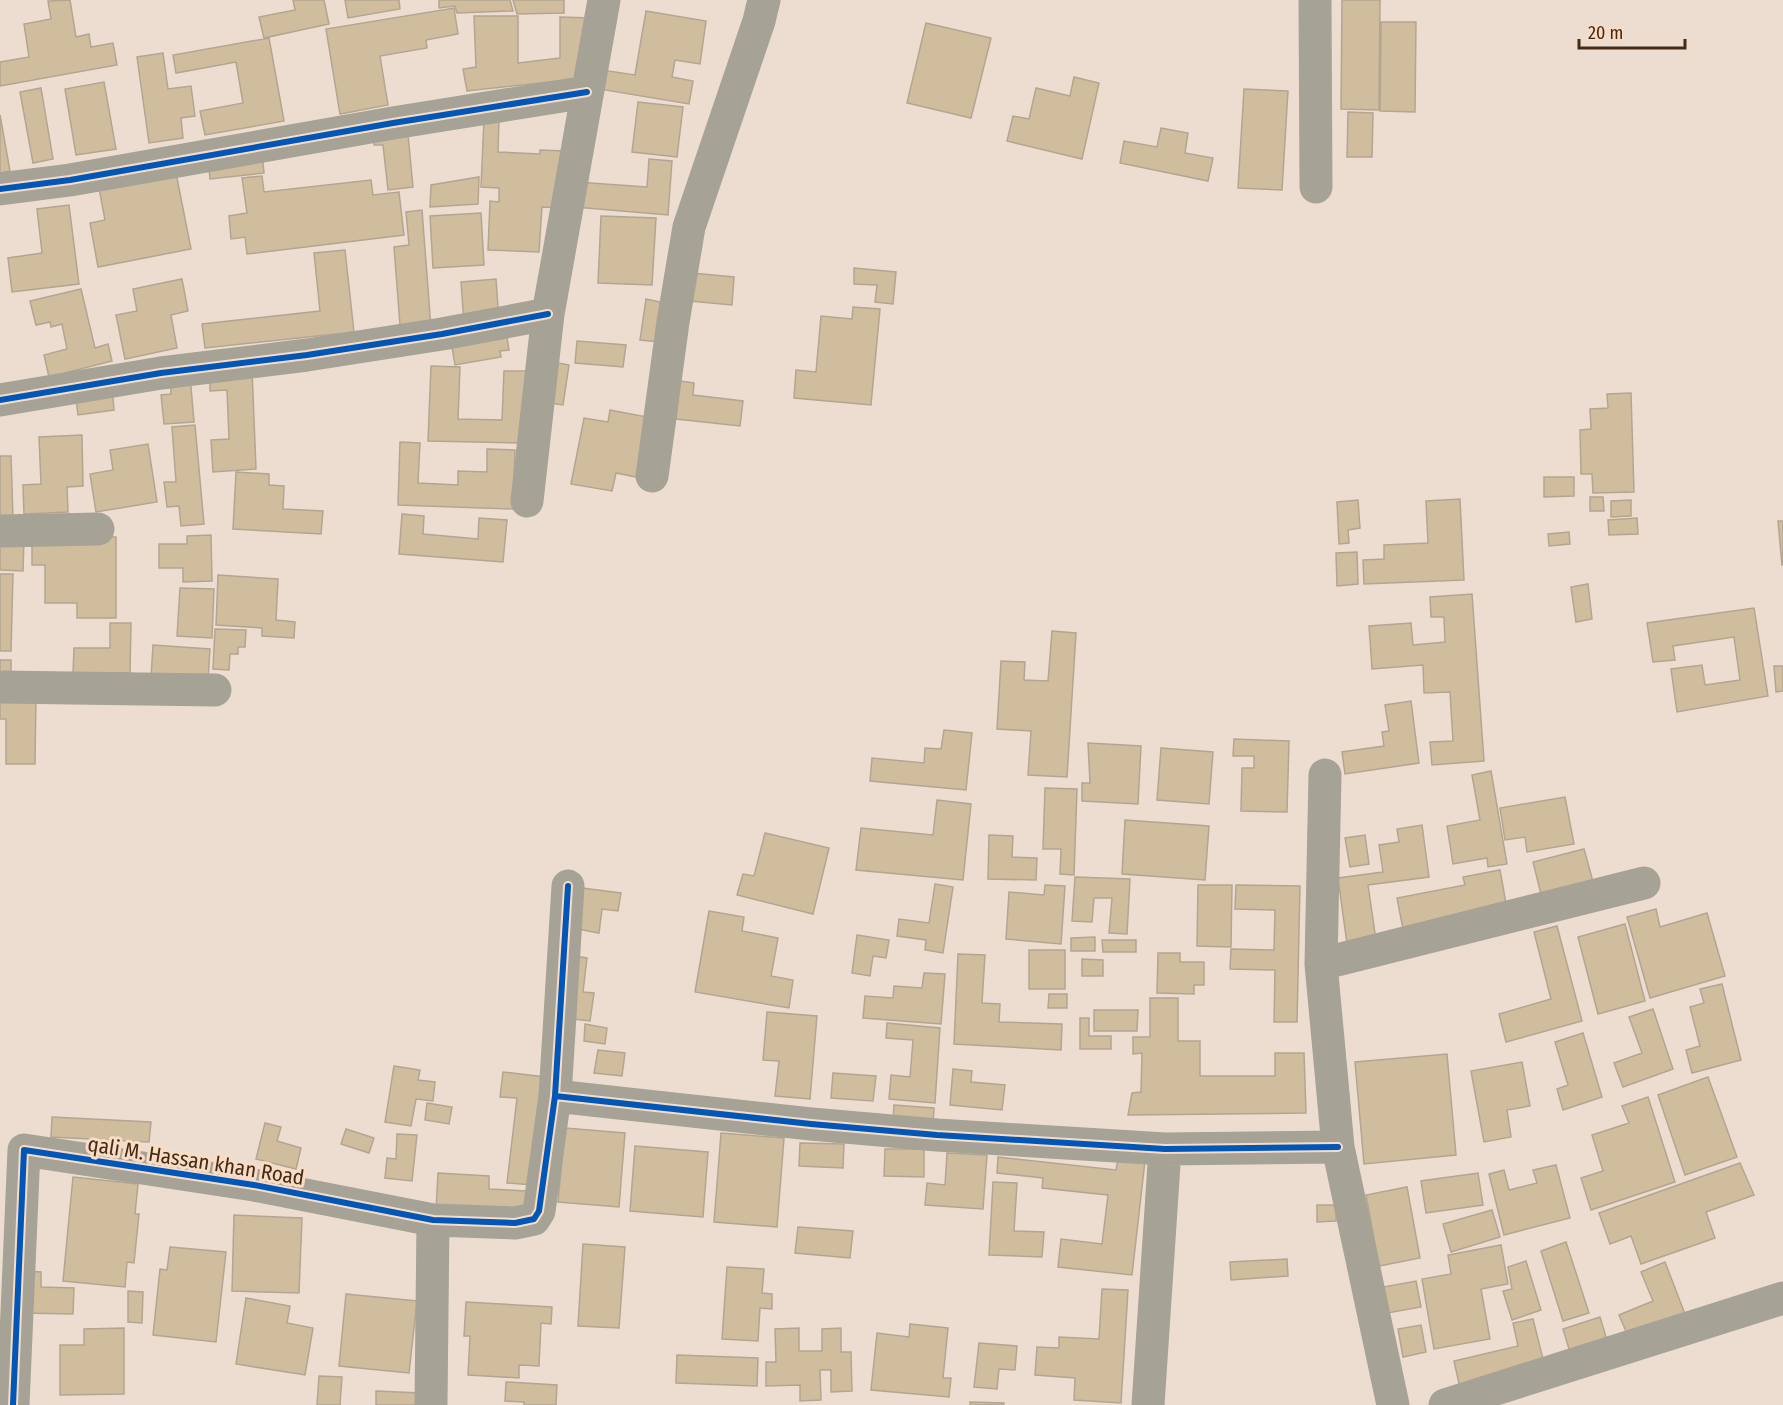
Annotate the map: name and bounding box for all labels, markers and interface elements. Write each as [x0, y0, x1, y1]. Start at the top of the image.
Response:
scale bar [1579, 12, 1686, 50]
text: 20 m [1588, 22, 1623, 44]
street label: qali M. Hassan khan Road [86, 1131, 306, 1191]

